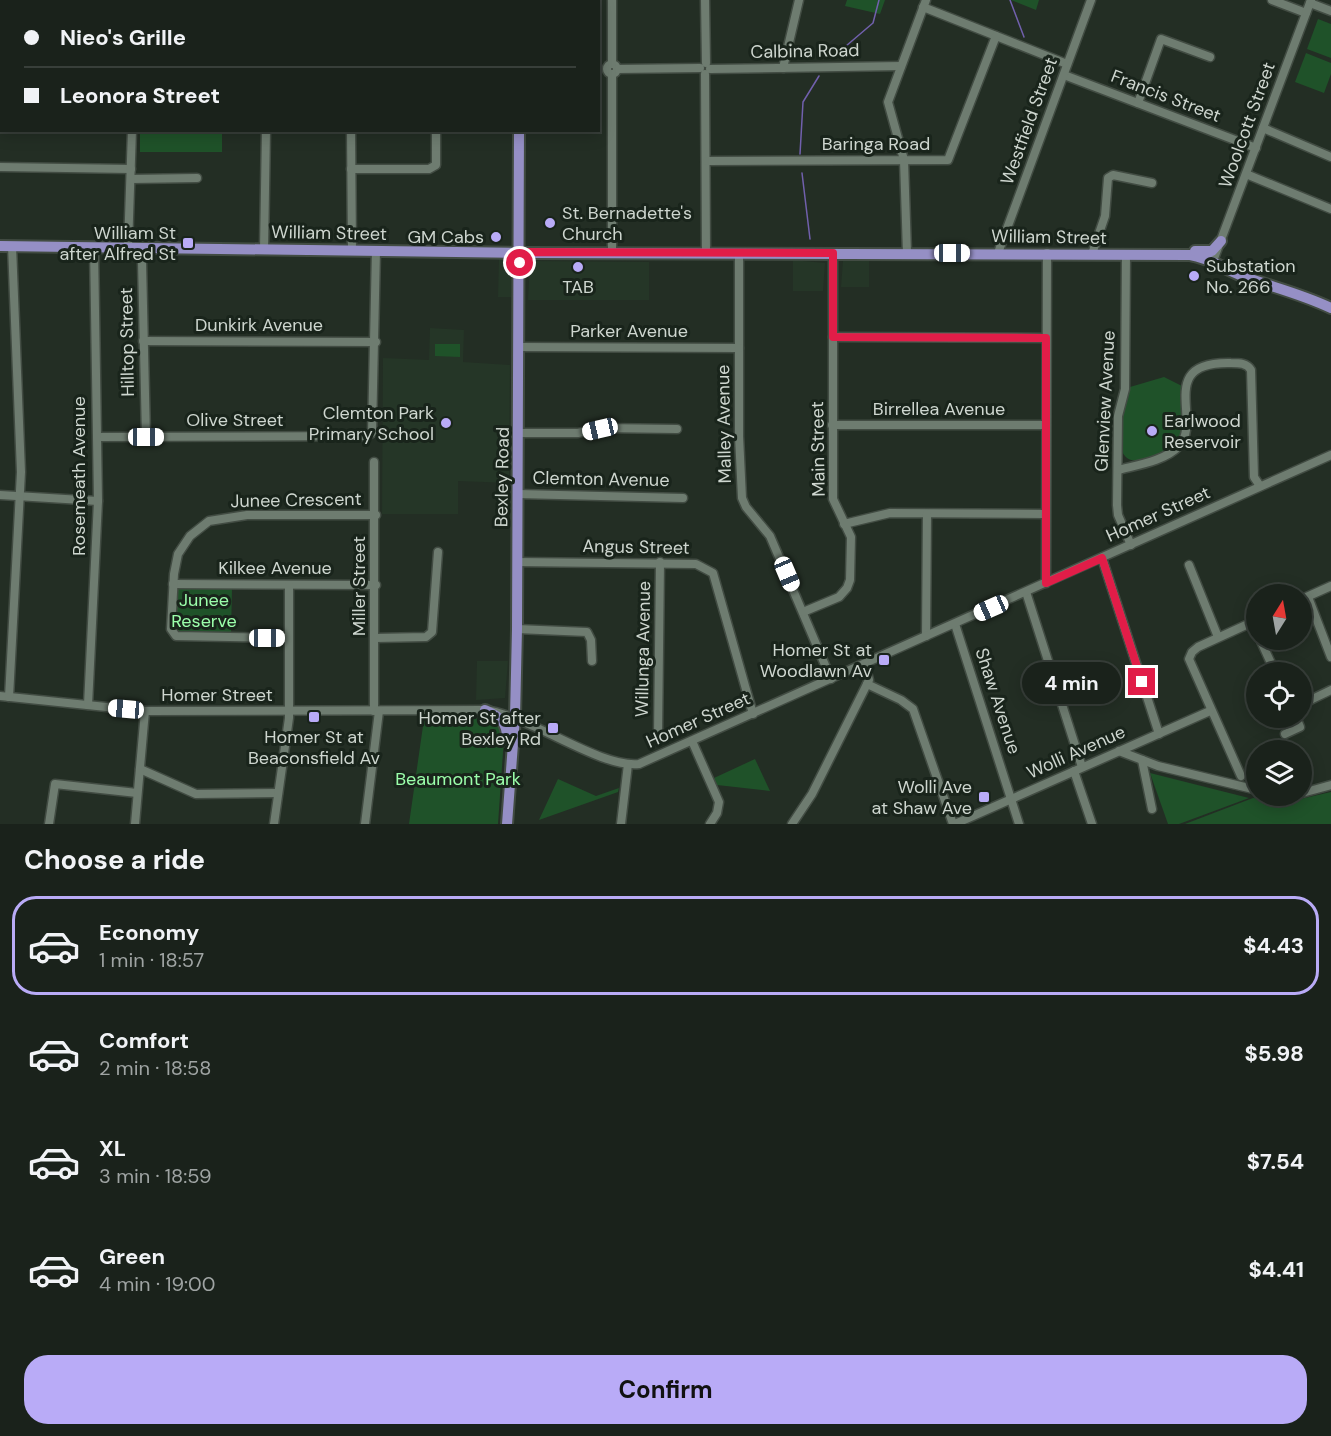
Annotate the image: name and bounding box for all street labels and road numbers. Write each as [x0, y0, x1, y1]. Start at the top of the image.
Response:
street label: Calbina Road [750, 38, 860, 64]
street label: Westfield Street [995, 54, 1063, 188]
street label: Woolcott Street [1213, 59, 1281, 191]
street label: Francis Street [1108, 64, 1224, 128]
street label: Baringa Road [822, 132, 930, 156]
street label: William Street [271, 220, 387, 246]
street label: William Street [991, 224, 1107, 250]
street label: Hilltop Street [114, 287, 140, 397]
street label: Dunkirk Avenue [195, 313, 323, 337]
street label: Parker Avenue [570, 319, 688, 343]
street label: Glenview Avenue [1089, 330, 1121, 472]
street label: Malley Avenue [711, 364, 737, 484]
street label: Rosemeath Avenue [67, 396, 91, 556]
street label: Birrellea Avenue [873, 397, 1005, 421]
street label: Main Street [805, 401, 831, 497]
street label: Olive Street [186, 408, 284, 432]
street label: Bexley Road [489, 427, 515, 527]
street label: Clemton Avenue [532, 466, 670, 492]
street label: Homer Street [1102, 480, 1214, 548]
street label: Junee Crescent [230, 487, 362, 513]
street label: Angus Street [582, 534, 690, 560]
street label: Miller Street [347, 536, 371, 636]
street label: Kilkee Avenue [218, 556, 332, 580]
street label: Willunga Avenue [630, 581, 656, 717]
street label: Shaw Avenue [970, 645, 1026, 757]
street label: Homer Street [161, 683, 273, 707]
street label: Homer Street [642, 686, 754, 754]
street label: Wolli Avenue [1023, 720, 1129, 784]

